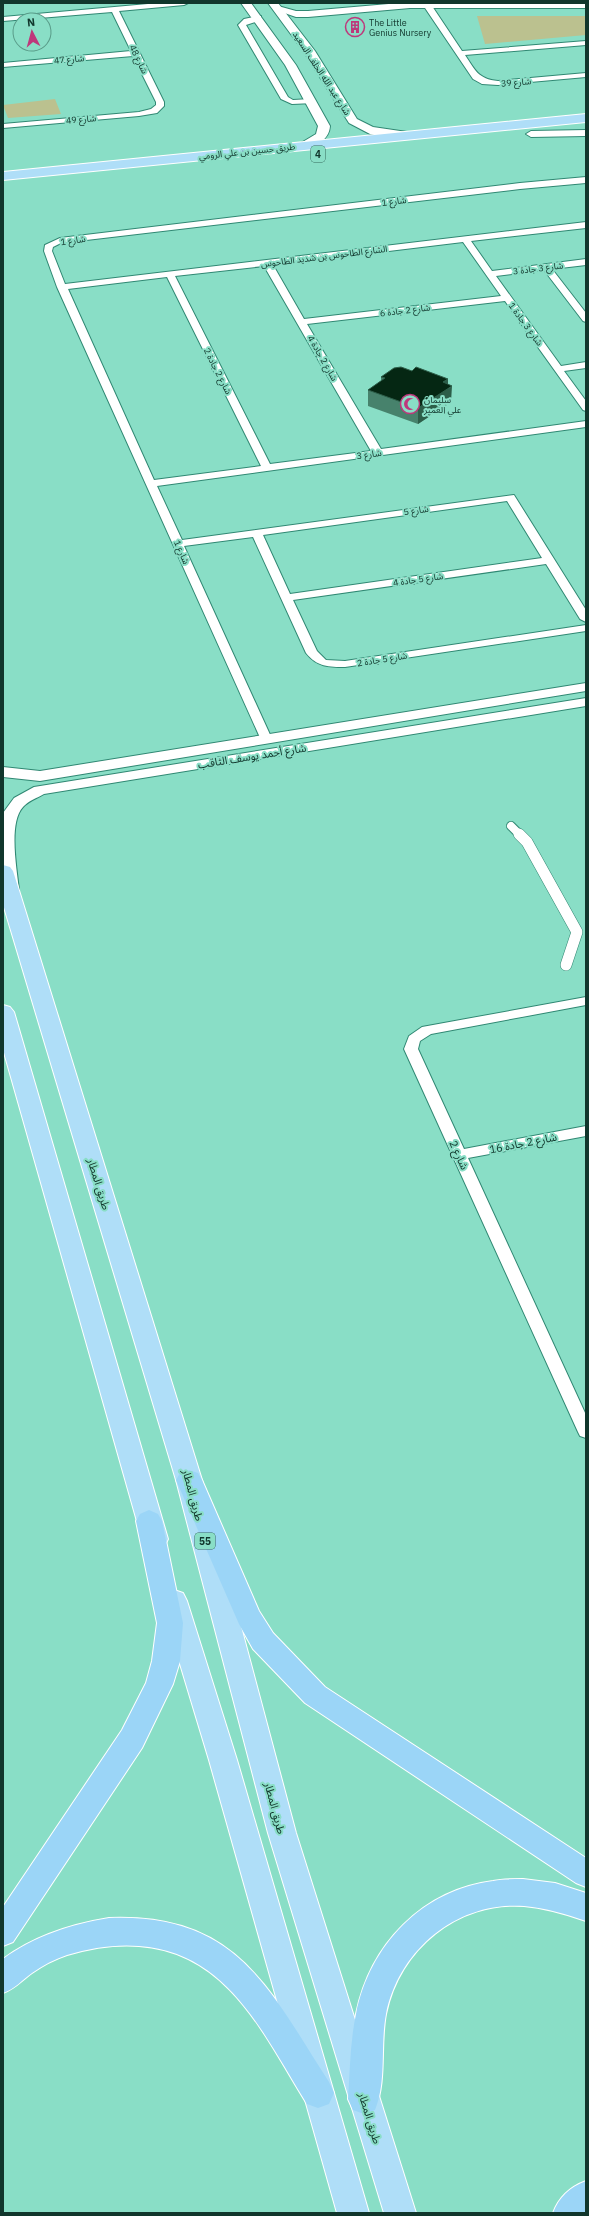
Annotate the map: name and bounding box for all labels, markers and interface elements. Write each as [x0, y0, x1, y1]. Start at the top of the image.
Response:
north arrow [12, 12, 52, 52]
text: N [26, 15, 36, 29]
building icon: The Little Genius Nursery [344, 16, 366, 38]
place label: The Little Genius Nursery [369, 17, 432, 38]
street label: شارع عبد الله الخلف السعيد [289, 29, 353, 118]
street label: شارع 48 [126, 43, 151, 76]
street label: شارع 47 [53, 52, 85, 68]
street label: شارع 39 [500, 75, 532, 91]
street label: شارع 49 [65, 112, 97, 128]
street label: طريق حسين بن علي الرومي [198, 140, 296, 164]
road number: 4 [311, 146, 325, 162]
street label: شارع 1 [381, 194, 407, 210]
street label: شارع 1 [60, 233, 86, 249]
street label: الشارع الطاحوس بن شديد الطاحوس [260, 243, 388, 271]
street label: شارع 3 جادة 3 [512, 259, 564, 279]
street label: شارع 3 جادة 1 [505, 300, 545, 349]
street label: شارع 2 جادة 6 [379, 301, 431, 321]
street label: شارع 2 جادة 4 [304, 333, 340, 384]
street label: شارع 2 جادة 2 [200, 346, 234, 397]
mosque icon: سليمان علي العمير [399, 393, 421, 415]
place label: سليمان علي العمير [423, 394, 462, 417]
street label: شارع 3 [356, 447, 382, 463]
street label: شارع 5 [403, 503, 429, 519]
street label: شارع 1 [170, 538, 192, 567]
street label: شارع 5 جادة 4 [392, 570, 444, 590]
street label: شارع 5 جادة 2 [356, 650, 408, 670]
street label: شارع أحمد يوسف الثاقب [197, 740, 308, 772]
street label: شارع 2 جادة 16 [488, 1130, 558, 1157]
street label: شارع 2 [445, 1138, 472, 1173]
street label: طريق المطار [84, 1156, 113, 1211]
street label: طريق المطار [179, 1467, 207, 1522]
road number: 55 [195, 1533, 215, 1549]
street label: طريق المطار [261, 1780, 289, 1835]
street label: طريق المطار [355, 2090, 384, 2145]

